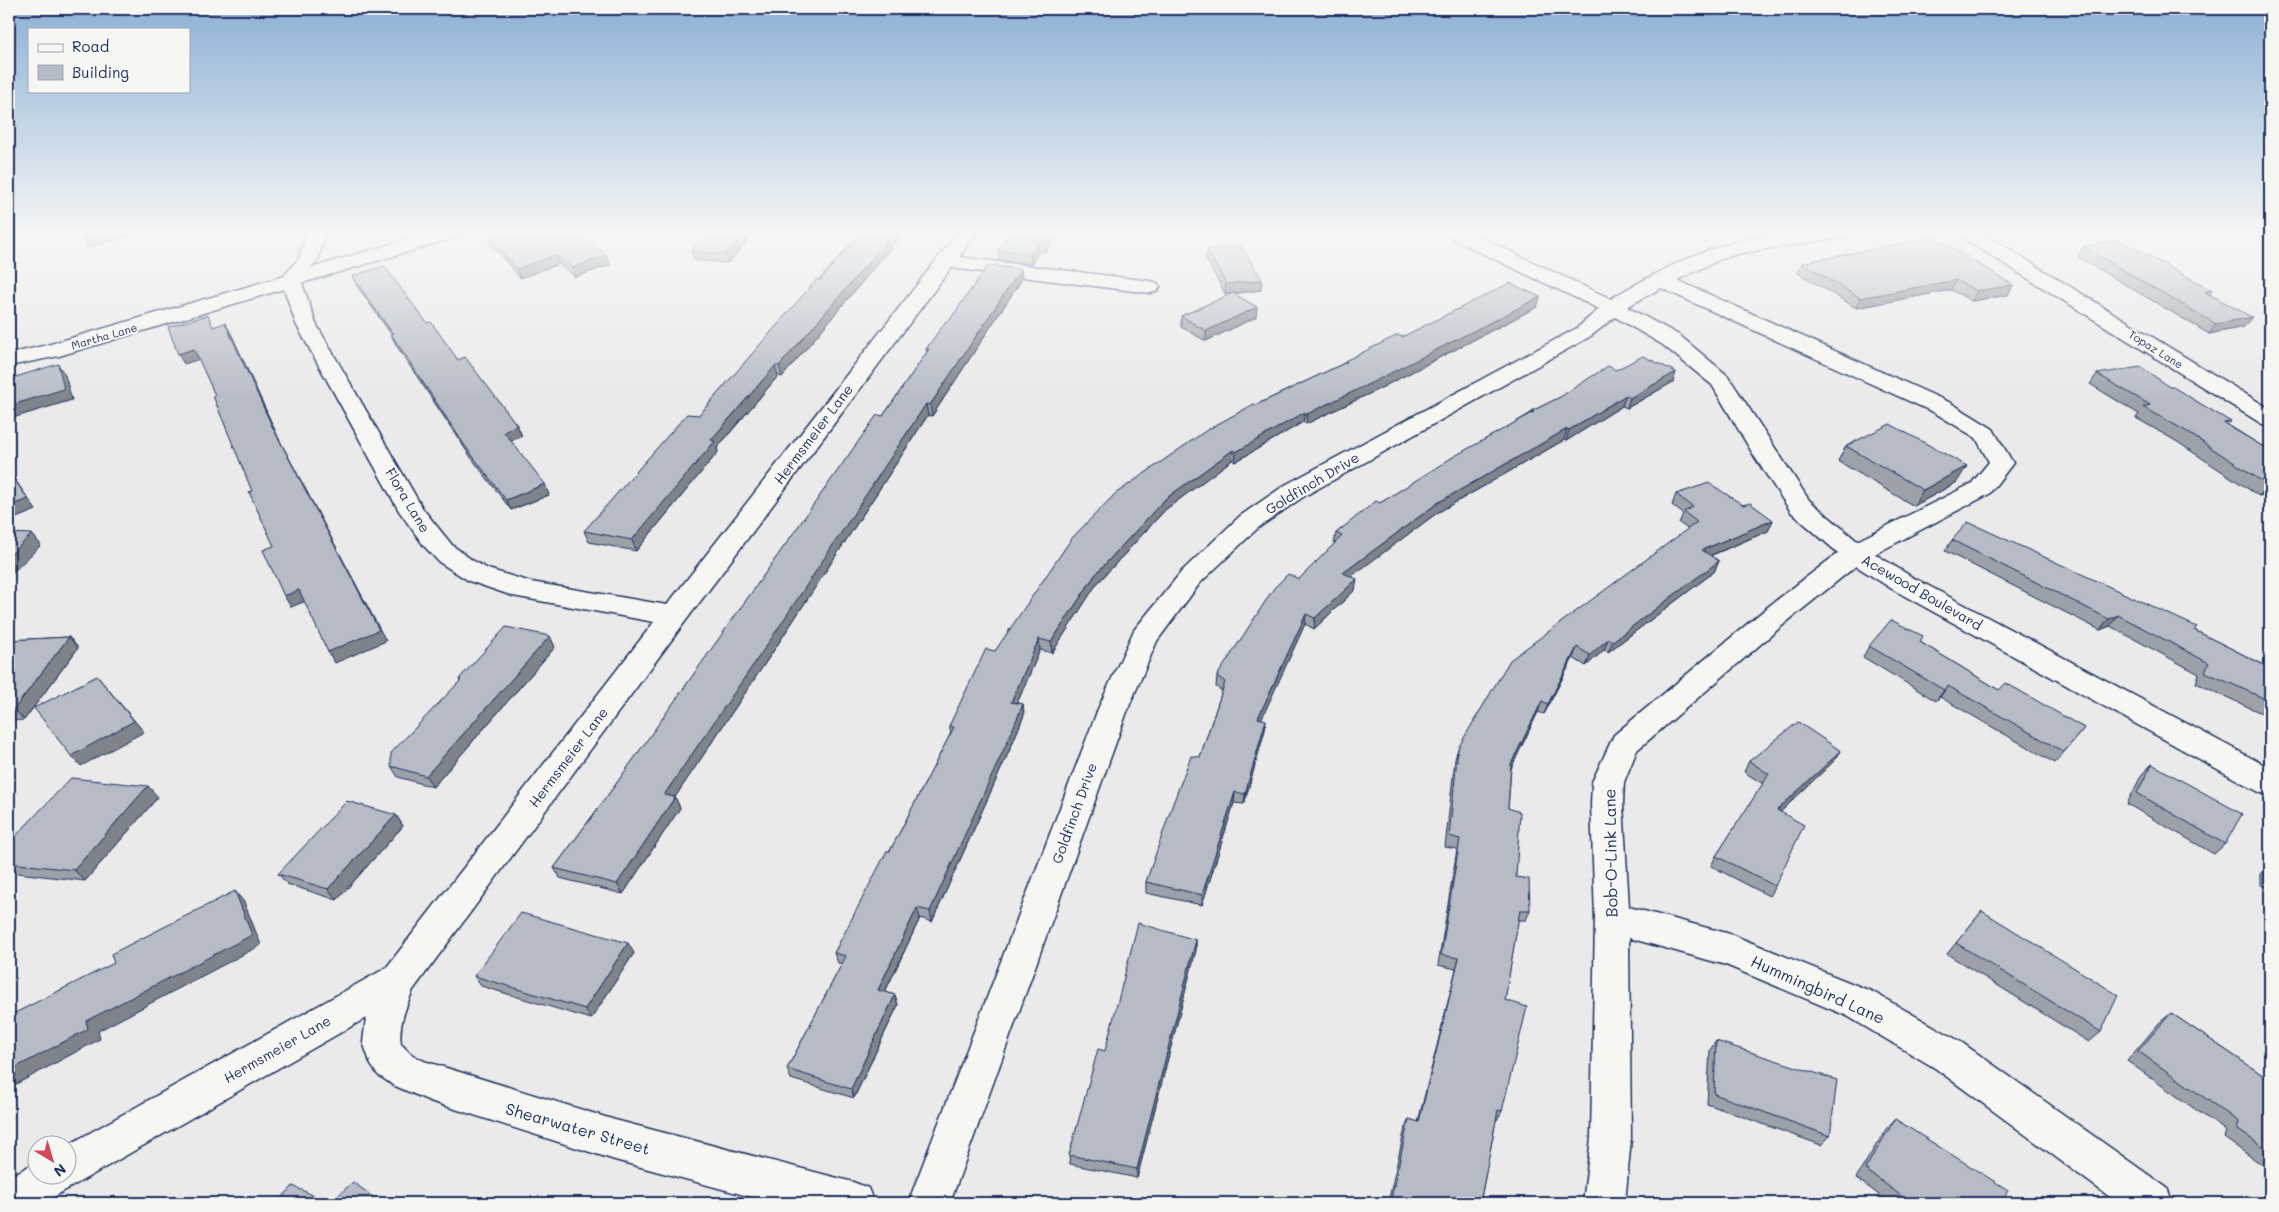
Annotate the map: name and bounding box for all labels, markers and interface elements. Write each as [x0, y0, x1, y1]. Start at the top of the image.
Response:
legend [28, 28, 190, 92]
text: Road [72, 36, 109, 56]
text: Building [72, 62, 129, 82]
street label: Martha Lane [69, 319, 139, 353]
street label: Topaz Lane [2126, 326, 2186, 372]
street label: Hermsmeier Lane [769, 380, 857, 488]
street label: Goldfinch Drive [1262, 448, 1362, 518]
street label: Flora Lane [381, 464, 435, 536]
street label: Acewood Boulevard [1858, 550, 1986, 634]
street label: Hermsmeier Lane [524, 703, 612, 811]
street label: Goldfinch Drive [1047, 760, 1101, 866]
street label: Bob-O-Link Lane [1598, 788, 1622, 918]
street label: Hummingbird Lane [1748, 950, 1888, 1028]
street label: Hermsmeier Lane [220, 1011, 334, 1087]
street label: Shearwater Street [503, 1097, 653, 1159]
north arrow [28, 1134, 78, 1184]
text: N [50, 1160, 70, 1181]

